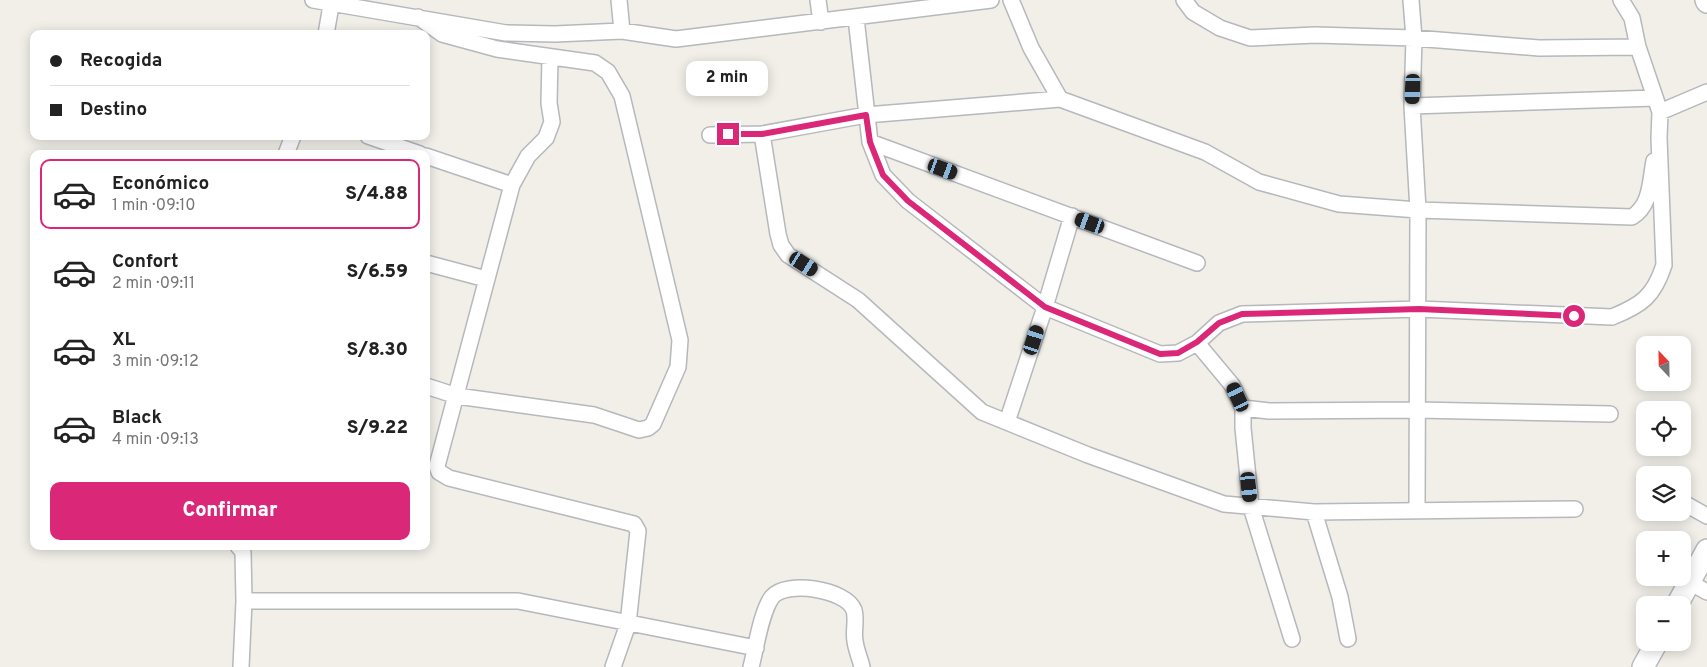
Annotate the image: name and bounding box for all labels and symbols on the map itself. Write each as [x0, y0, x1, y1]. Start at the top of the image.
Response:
callout: 2 min [687, 62, 769, 96]
car [1404, 74, 1421, 104]
route end [717, 123, 739, 145]
car [926, 157, 959, 181]
car [1073, 211, 1106, 235]
car [787, 250, 820, 278]
route start [1563, 305, 1585, 327]
car [1022, 323, 1045, 357]
north arrow [1636, 336, 1691, 391]
car [1224, 380, 1251, 414]
car [1239, 471, 1258, 503]

